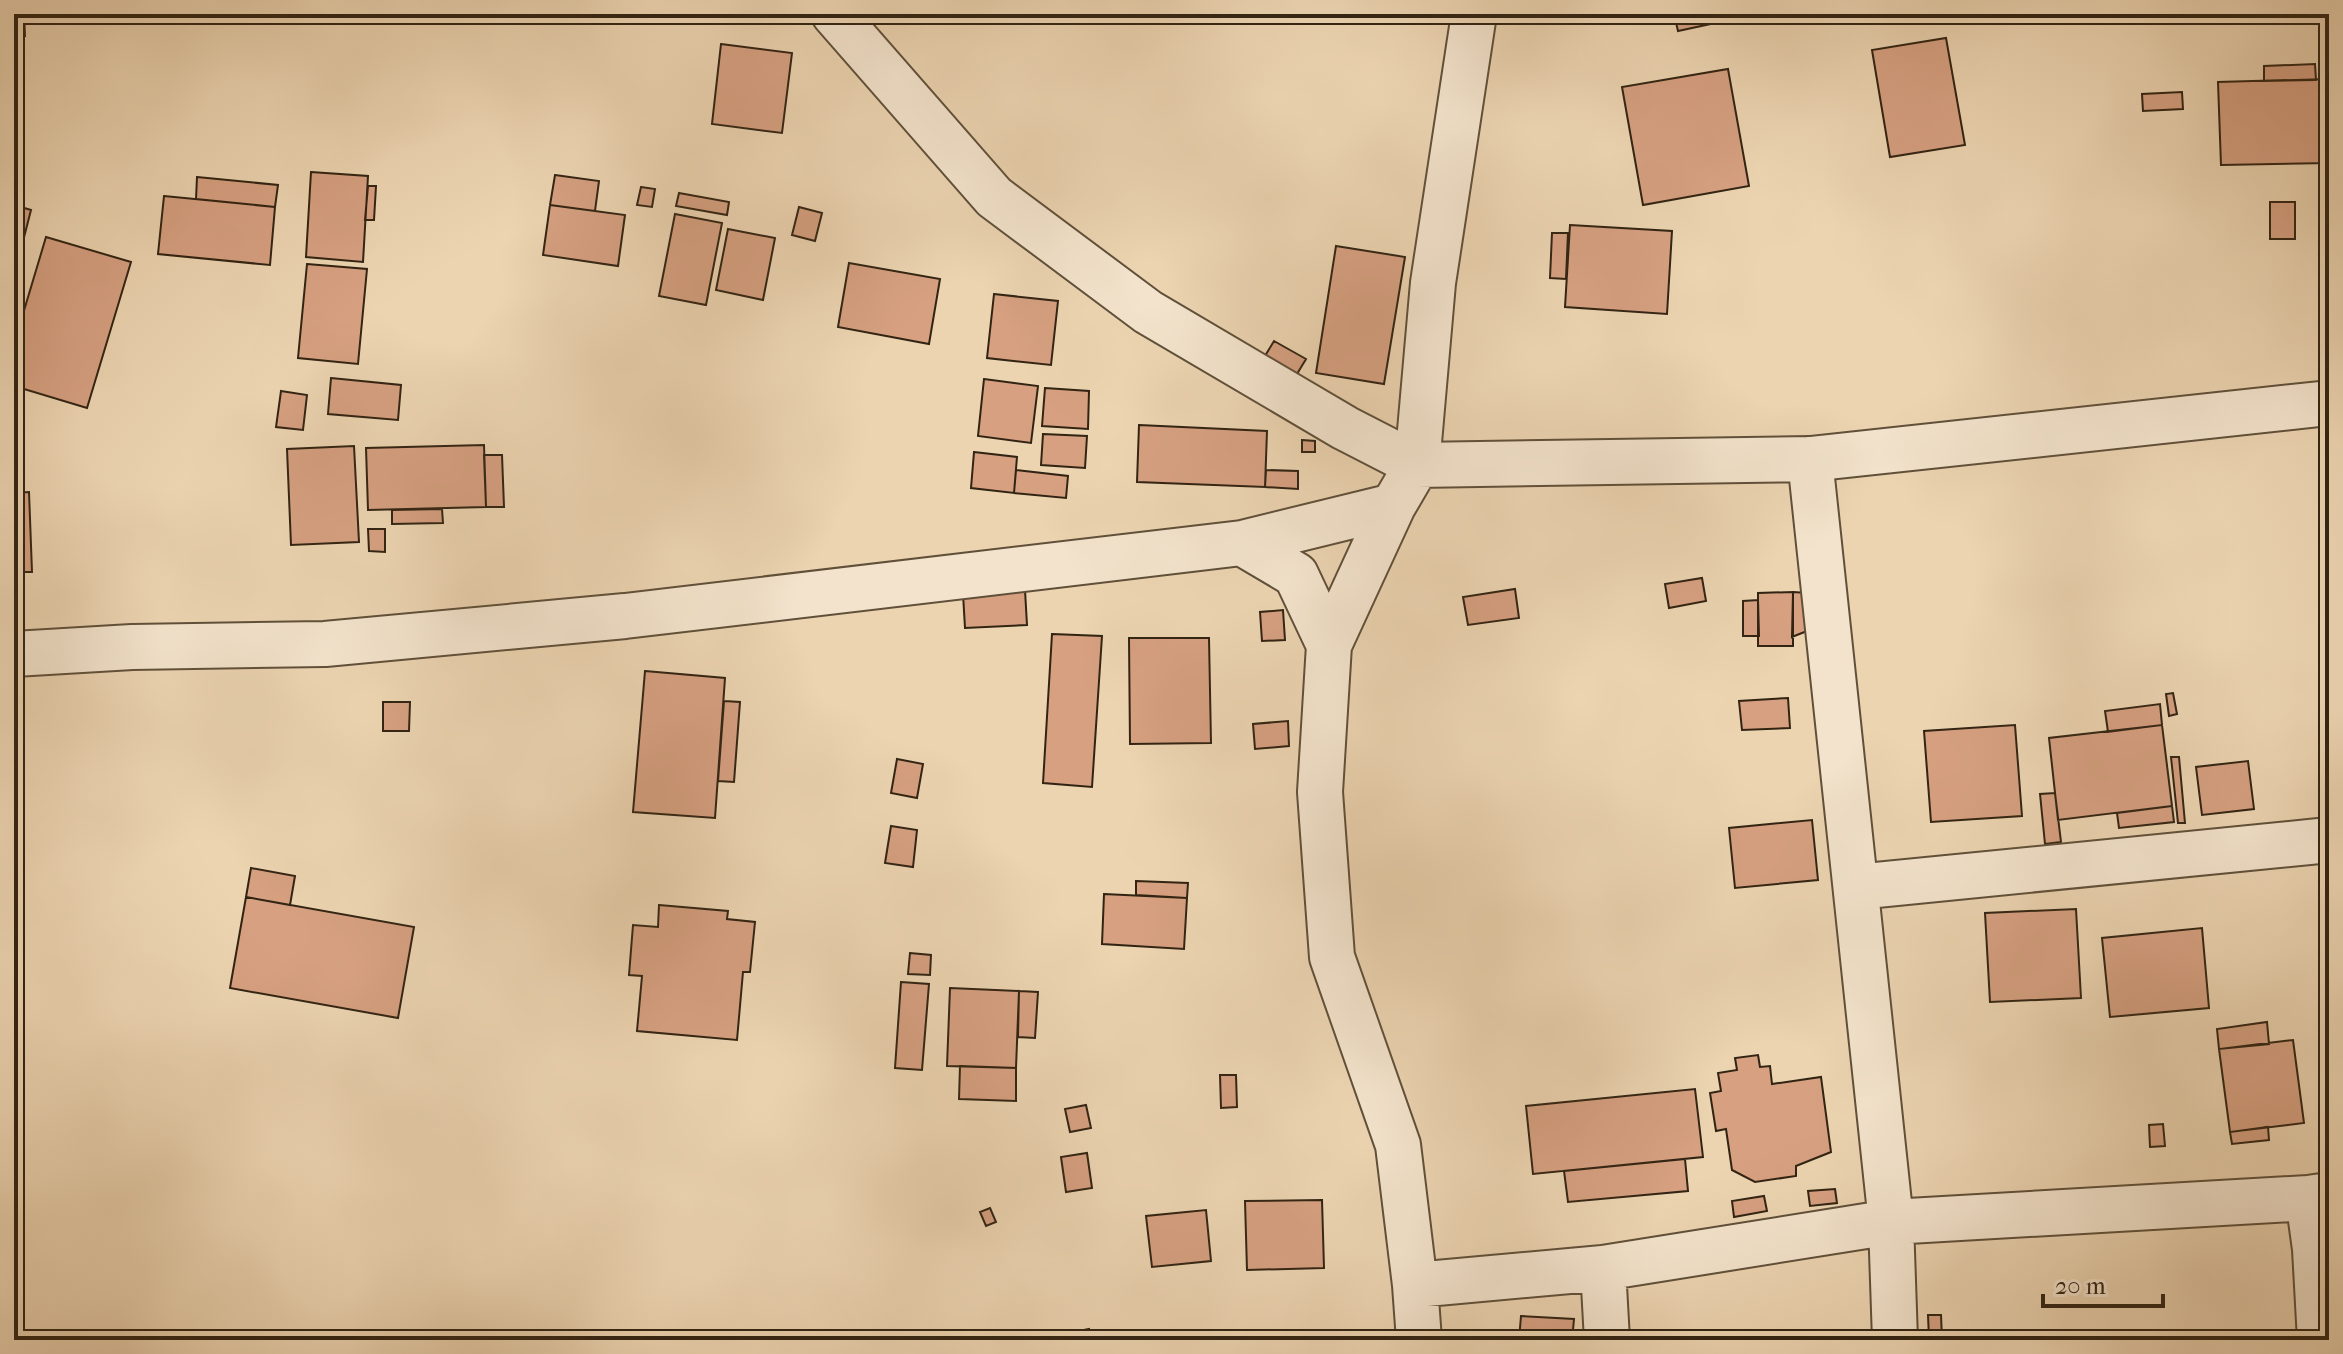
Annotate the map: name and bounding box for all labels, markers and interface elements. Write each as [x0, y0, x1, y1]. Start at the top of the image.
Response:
scale bar [2043, 1258, 2163, 1308]
text: 20 m [2055, 1272, 2106, 1300]

